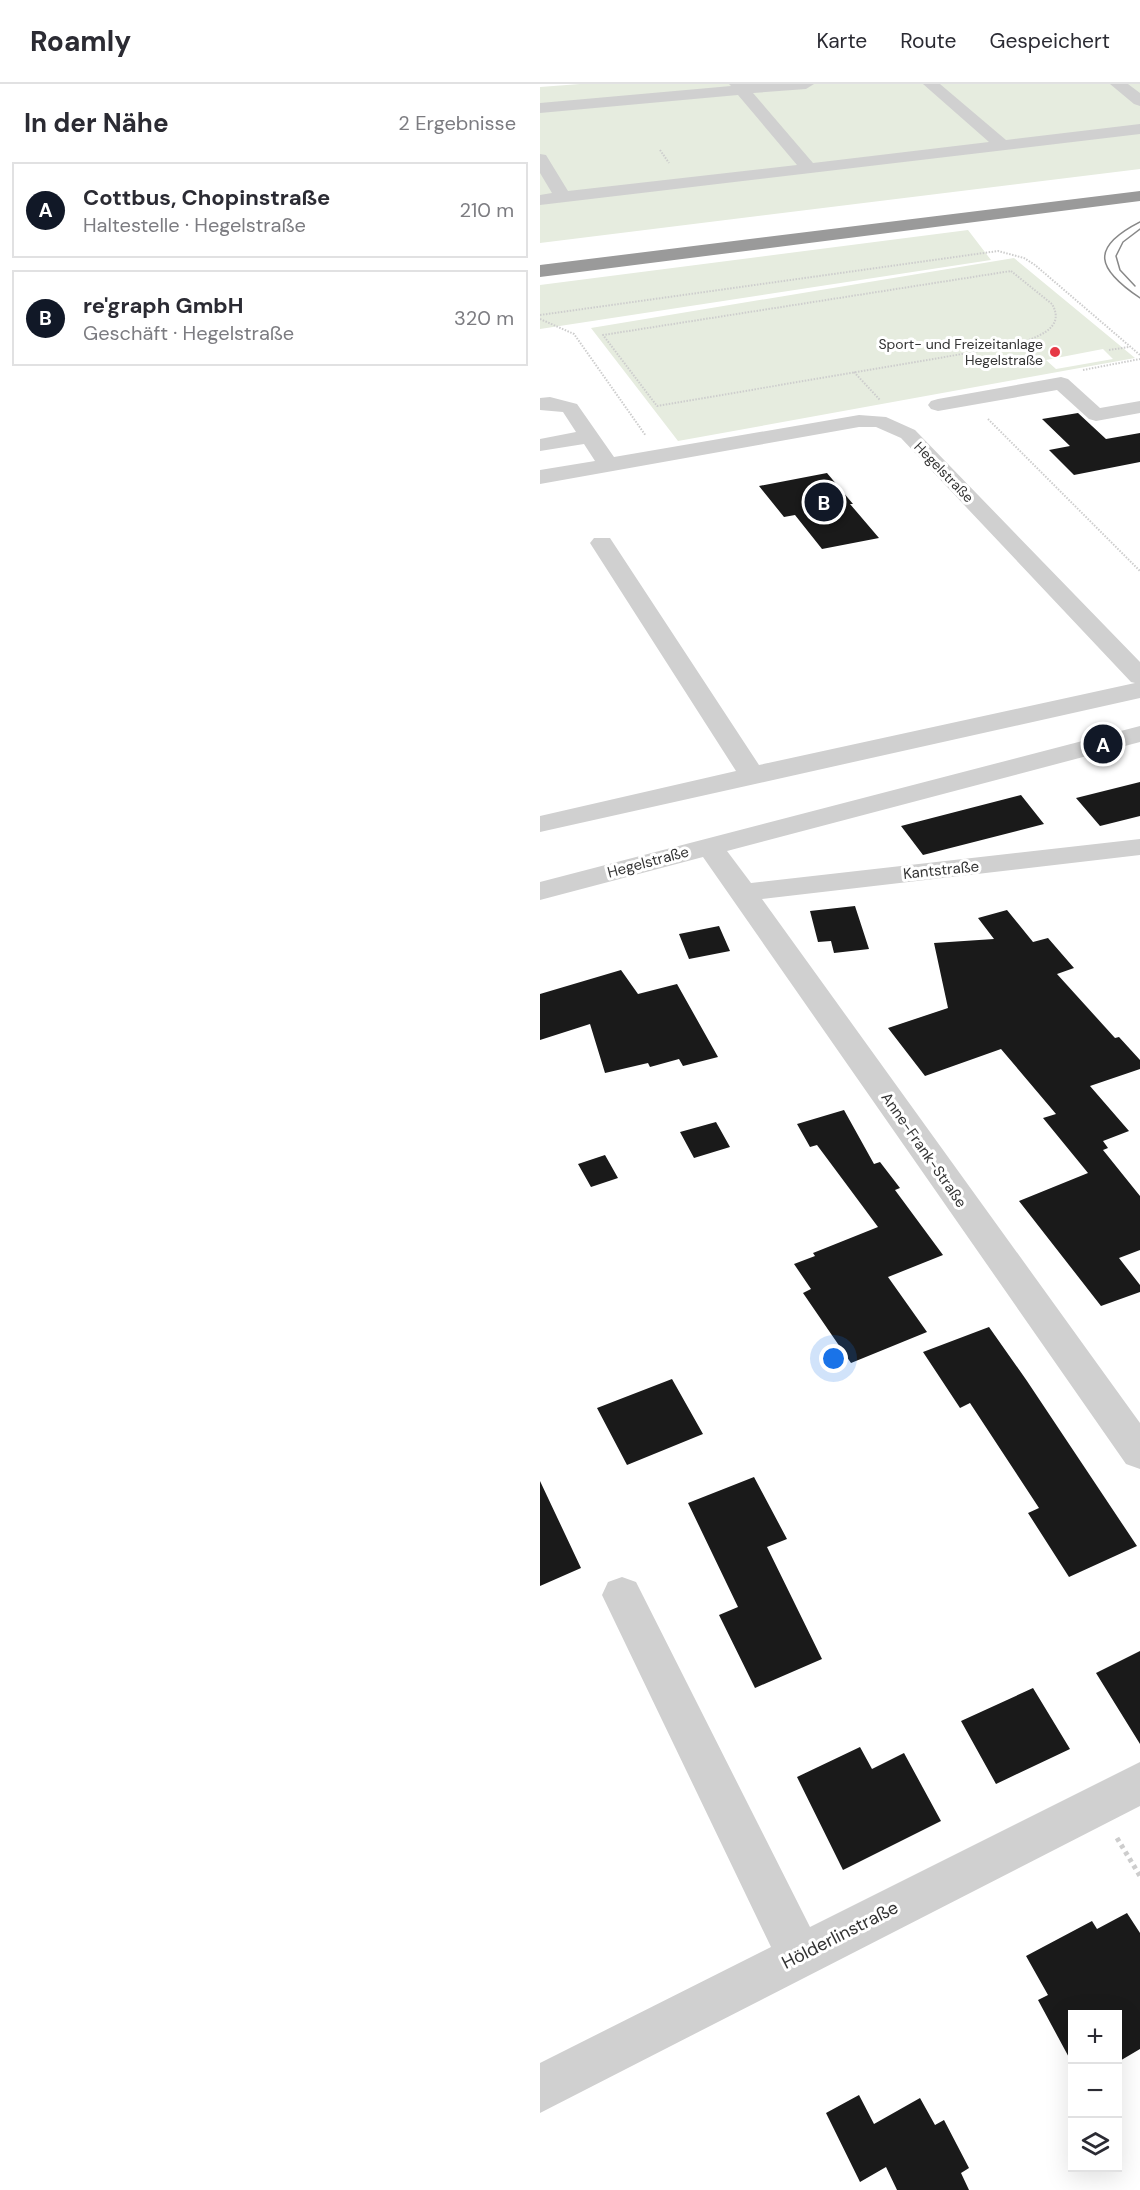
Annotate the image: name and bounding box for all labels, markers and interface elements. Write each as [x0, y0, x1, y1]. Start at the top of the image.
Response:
text: Roamly [30, 23, 131, 60]
text: Karte [816, 27, 867, 55]
text: Route [900, 27, 956, 55]
text: Gespeichert [989, 27, 1110, 55]
text: In der Nähe [24, 106, 169, 140]
text: 2 Ergebnisse [398, 110, 516, 136]
text: Cottbus, Chopinstraße [83, 183, 330, 212]
text: A [38, 197, 53, 223]
text: 210 m [459, 197, 514, 223]
text: Haltestelle · Hegelstraße [83, 212, 306, 238]
text: re'graph GmbH [83, 291, 243, 320]
text: B [39, 305, 52, 331]
text: 320 m [454, 305, 514, 331]
text: Geschäft · Hegelstraße [83, 320, 294, 346]
place label: Sport- und Freizeitanlage Hegelstraße [878, 335, 1043, 369]
marker: Sport- und Freizeitanlage Hegelstraße [1048, 345, 1062, 359]
street label: Hegelstraße [910, 438, 978, 506]
pin: B [804, 480, 844, 524]
pin: A [1084, 722, 1122, 766]
street label: Hegelstraße [605, 842, 691, 882]
street label: Kantstraße [902, 856, 980, 884]
street label: Anne-Frank-Straße [877, 1088, 971, 1212]
your location [819, 1344, 848, 1373]
street label: Hölderlinstraße [778, 1895, 902, 1975]
map controls [1068, 2010, 1122, 2172]
button: + [1068, 2010, 1122, 2064]
button: − [1068, 2064, 1122, 2118]
button: layers [1068, 2118, 1122, 2172]

